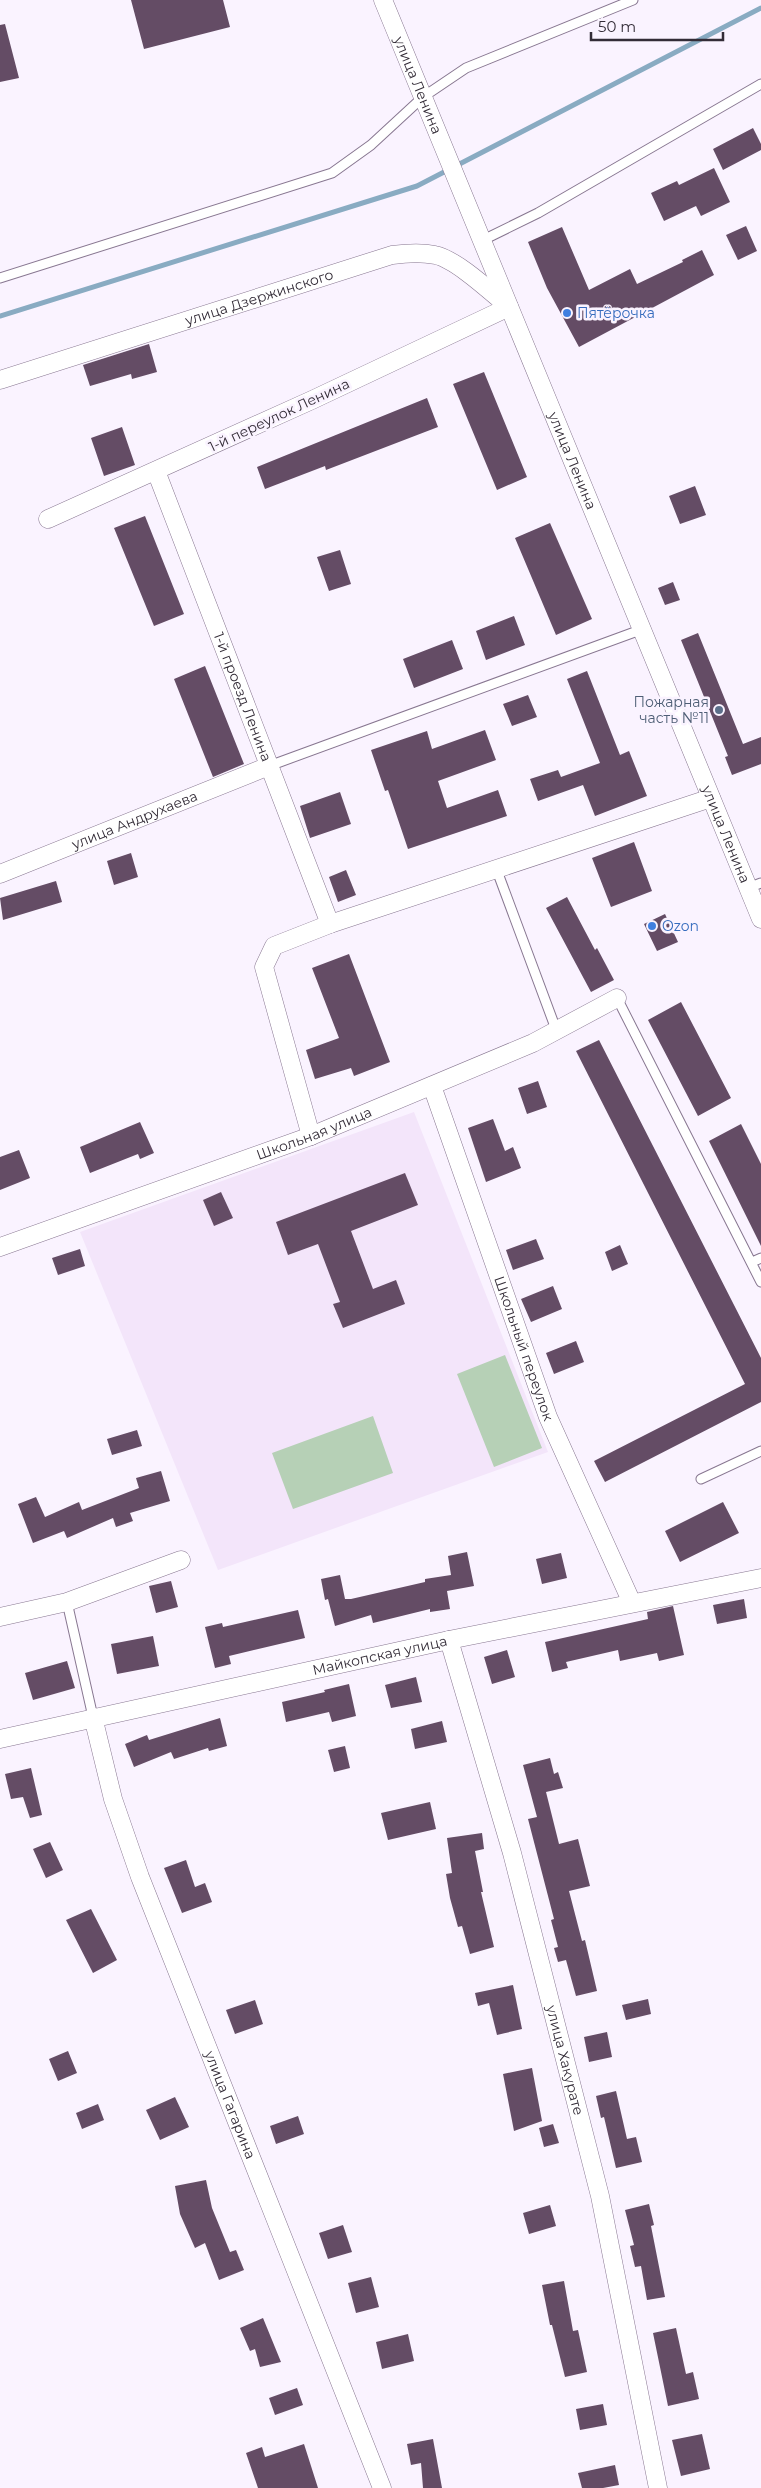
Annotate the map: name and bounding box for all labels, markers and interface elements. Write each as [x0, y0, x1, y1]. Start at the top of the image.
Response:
scale bar [591, 10, 724, 42]
text: 50 m [598, 17, 636, 36]
street label: улица Ленина [390, 33, 446, 137]
street label: улица Дзержинского [182, 265, 336, 330]
place label: Пятёрочка [577, 304, 655, 322]
marker: Пятёрочка [561, 307, 573, 319]
street label: 1-й переулок Ленина [206, 374, 352, 456]
street label: улица Ленина [544, 408, 601, 512]
street label: 1-й проезд Ленина [210, 630, 276, 764]
place label: Пожарная часть №11 [634, 693, 709, 727]
marker: Пожарная часть №11 [713, 704, 725, 716]
street label: улица Ленина [698, 782, 754, 886]
street label: улица Андрухаева [68, 787, 200, 854]
place label: Ozon [662, 917, 699, 935]
marker: Ozon [646, 920, 658, 932]
street label: Школьная улица [254, 1103, 374, 1164]
street label: Школьный переулок [490, 1274, 558, 1423]
street label: Майкопская улица [311, 1632, 449, 1679]
street label: улица Хакурате [542, 2002, 588, 2117]
street label: улица Гагарина [200, 2047, 260, 2162]

